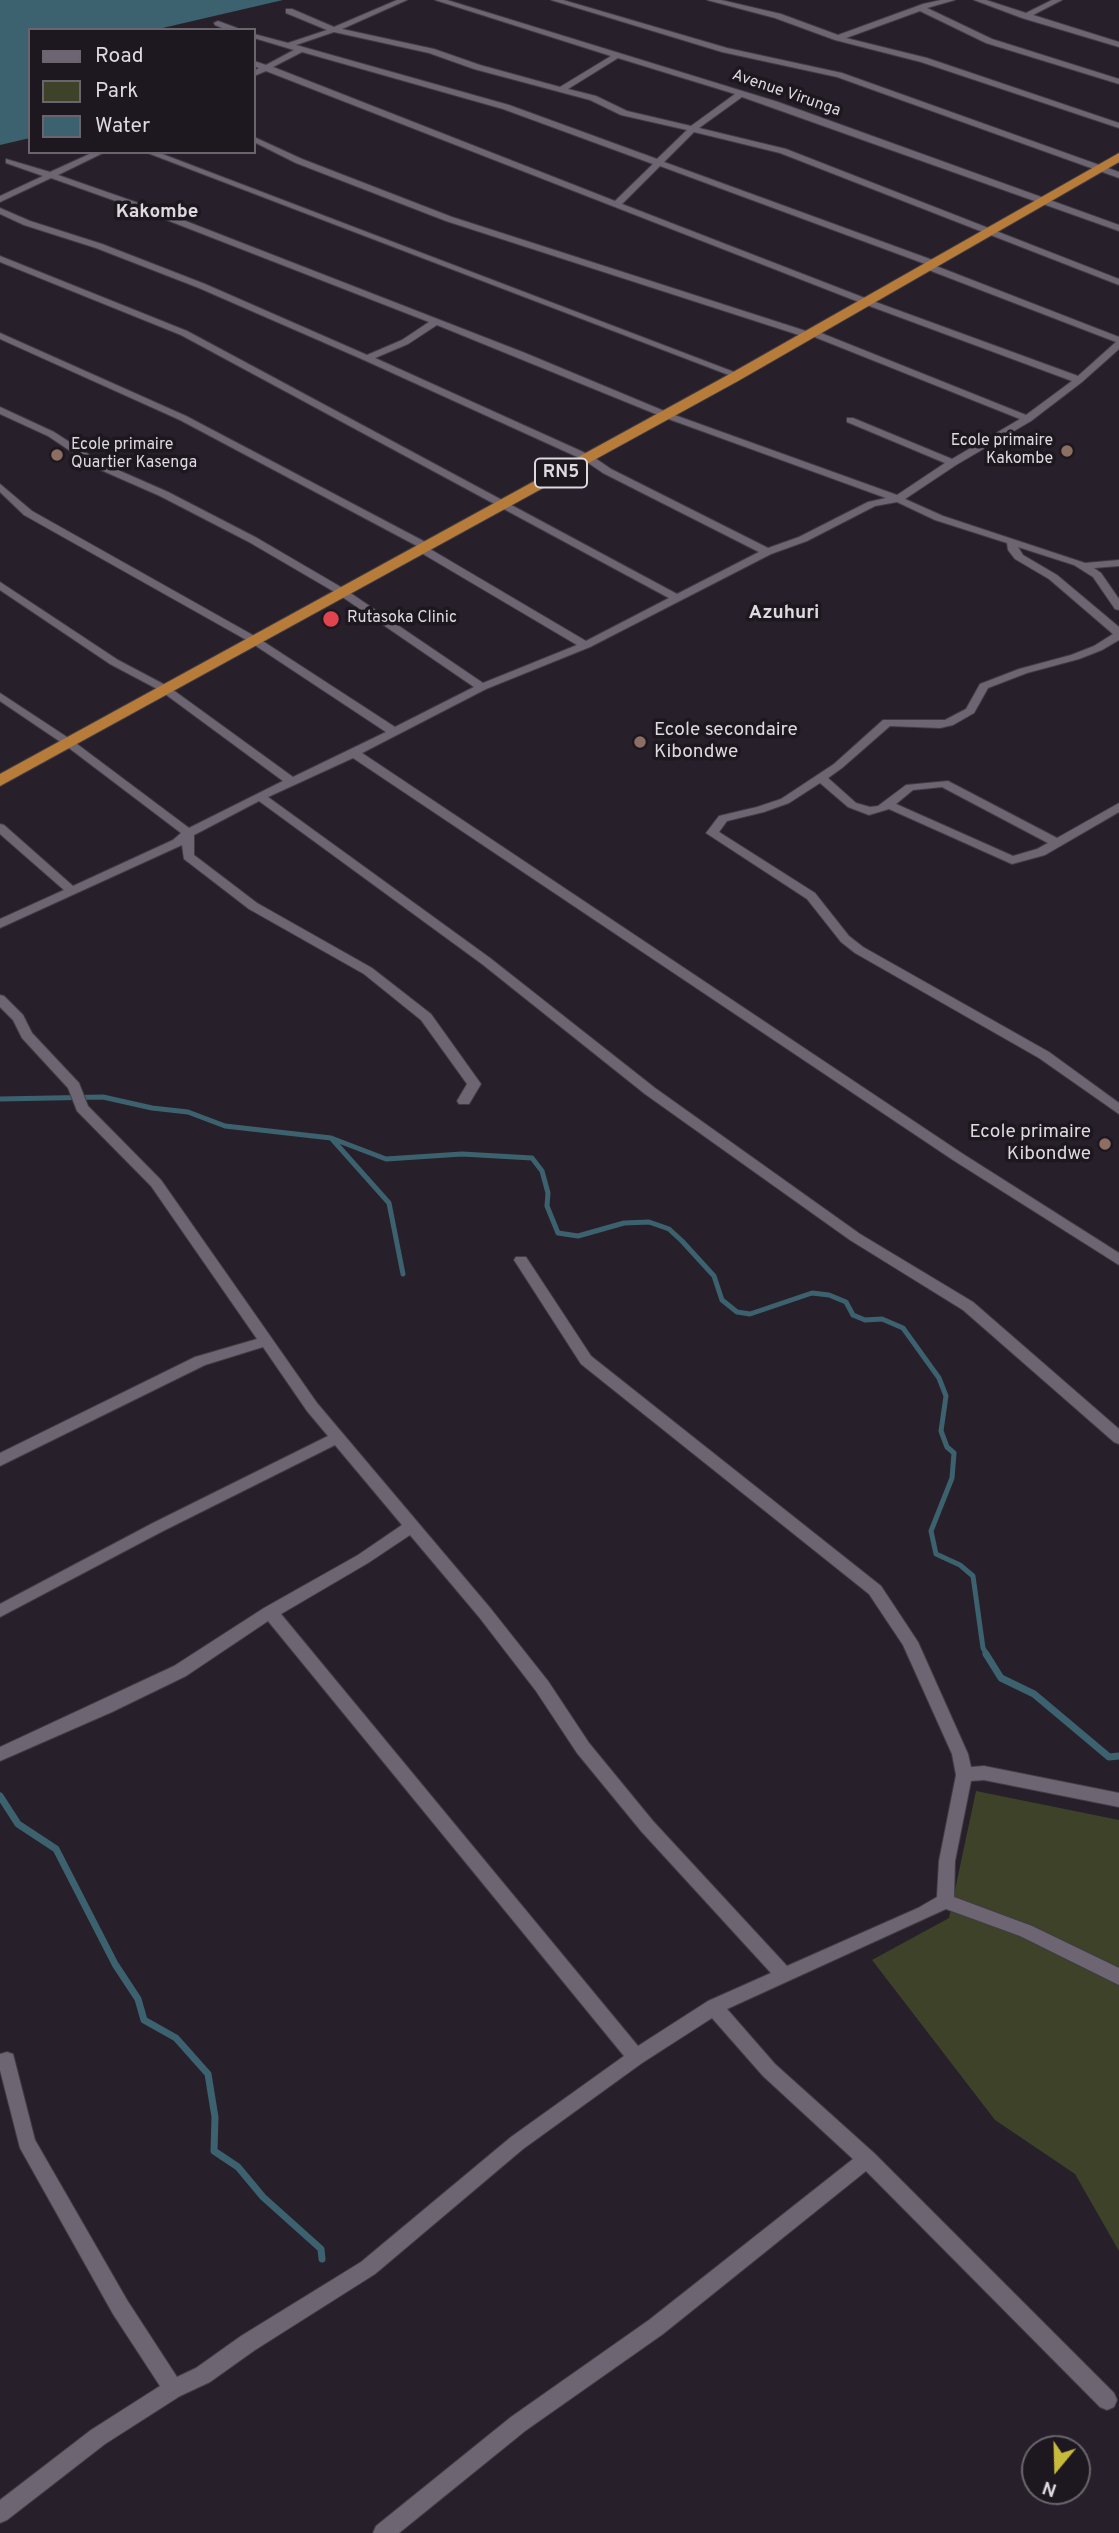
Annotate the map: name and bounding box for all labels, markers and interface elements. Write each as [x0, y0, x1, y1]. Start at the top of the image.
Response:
legend [28, 28, 256, 154]
text: Road [95, 43, 144, 70]
street label: Avenue Virunga [729, 66, 843, 122]
text: Park [95, 78, 138, 105]
text: Water [95, 113, 150, 140]
district label: Kakombe [116, 202, 198, 224]
place label: Ecole primaire Kakombe [951, 432, 1053, 470]
place label: Ecole primaire Quartier Kasenga [71, 436, 197, 474]
marker: Ecole primaire Kakombe [1059, 443, 1075, 459]
marker: Ecole primaire Quartier Kasenga [49, 447, 65, 463]
road number: RN5 [535, 458, 587, 488]
district label: Azuhuri [749, 603, 819, 625]
marker: Rutasoka Clinic [321, 609, 341, 629]
place label: Rutasoka Clinic [347, 609, 457, 629]
place label: Ecole secondaire Kibondwe [654, 720, 798, 764]
marker: Ecole secondaire Kibondwe [632, 734, 648, 750]
place label: Ecole primaire Kibondwe [969, 1122, 1091, 1166]
marker: Ecole primaire Kibondwe [1097, 1136, 1113, 1152]
north arrow [1021, 2435, 1091, 2505]
text: N [1039, 2474, 1060, 2502]

